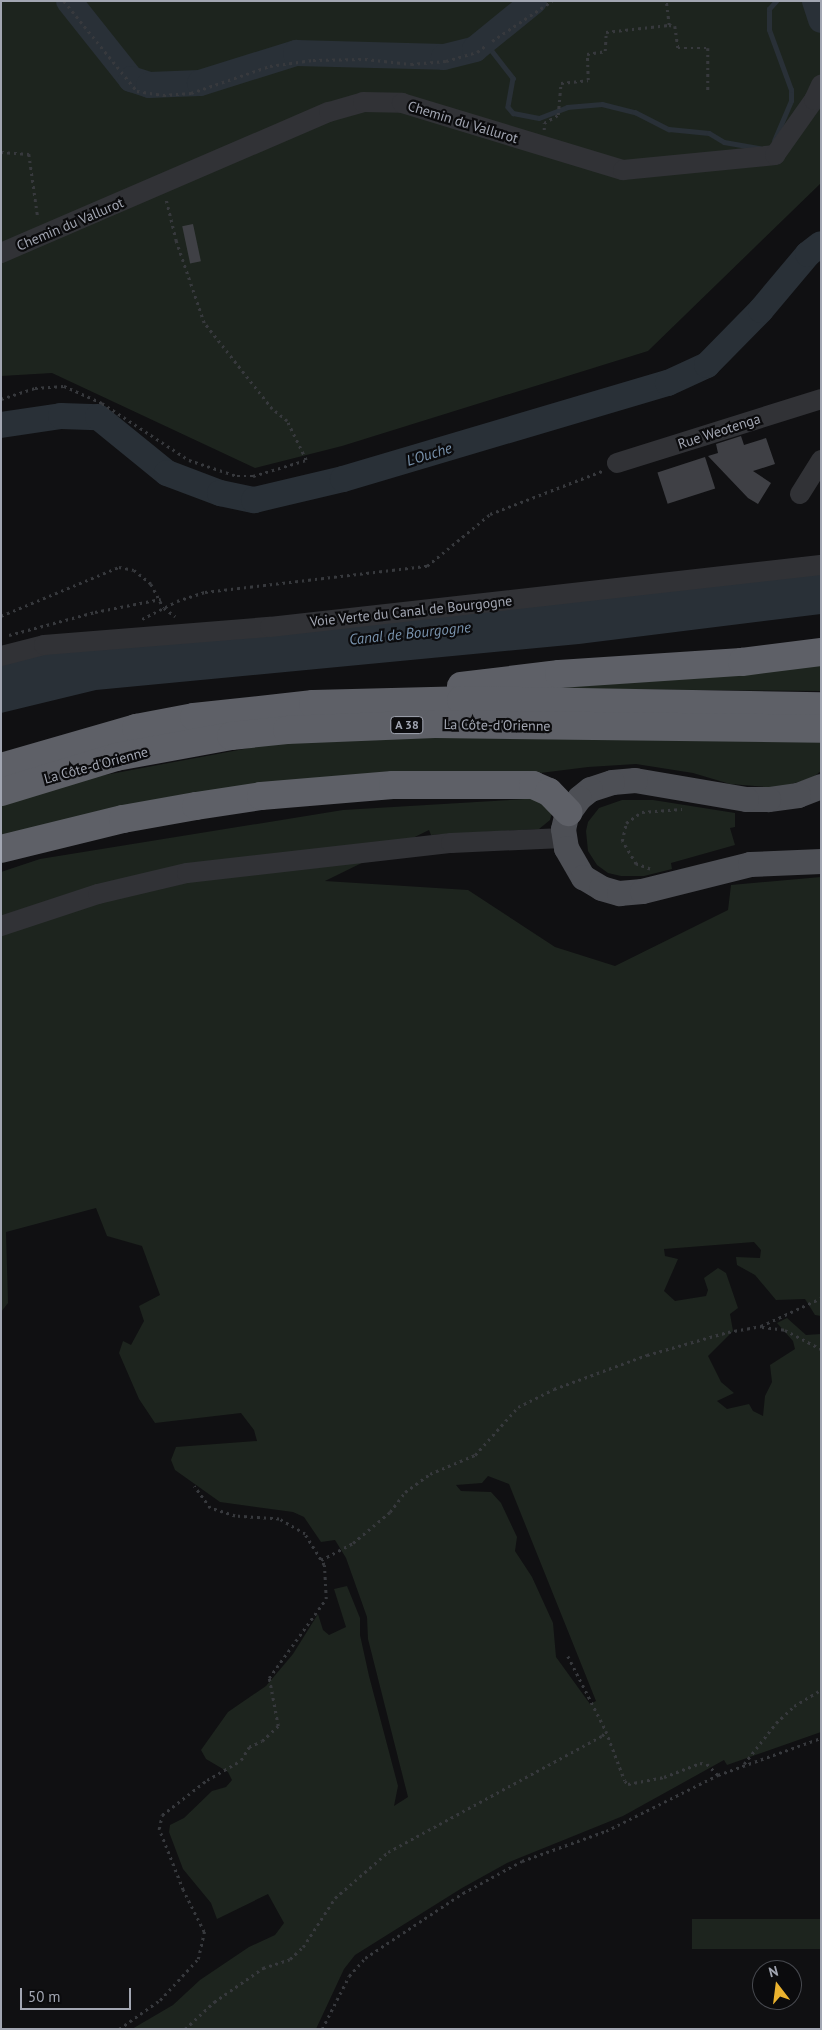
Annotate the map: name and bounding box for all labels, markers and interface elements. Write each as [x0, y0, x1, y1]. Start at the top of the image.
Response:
street label: Chemin du Vallurot [406, 97, 520, 147]
street label: Chemin du Vallurot [14, 194, 126, 254]
street label: Rue Weotenga [676, 410, 762, 452]
water label: L'Ouche [404, 439, 454, 469]
street label: Voie Verte du Canal de Bourgogne [309, 592, 513, 630]
water label: Canal de Bourgogne [348, 618, 472, 648]
road number: A 38 [390, 716, 424, 734]
street label: La Côte-d'Orienne [443, 716, 551, 734]
street label: La Côte-d'Orienne [42, 743, 150, 787]
north arrow [752, 1960, 802, 2010]
text: N [767, 1962, 780, 1981]
scale bar [22, 1978, 134, 2010]
text: 50 m [28, 1987, 61, 2006]

